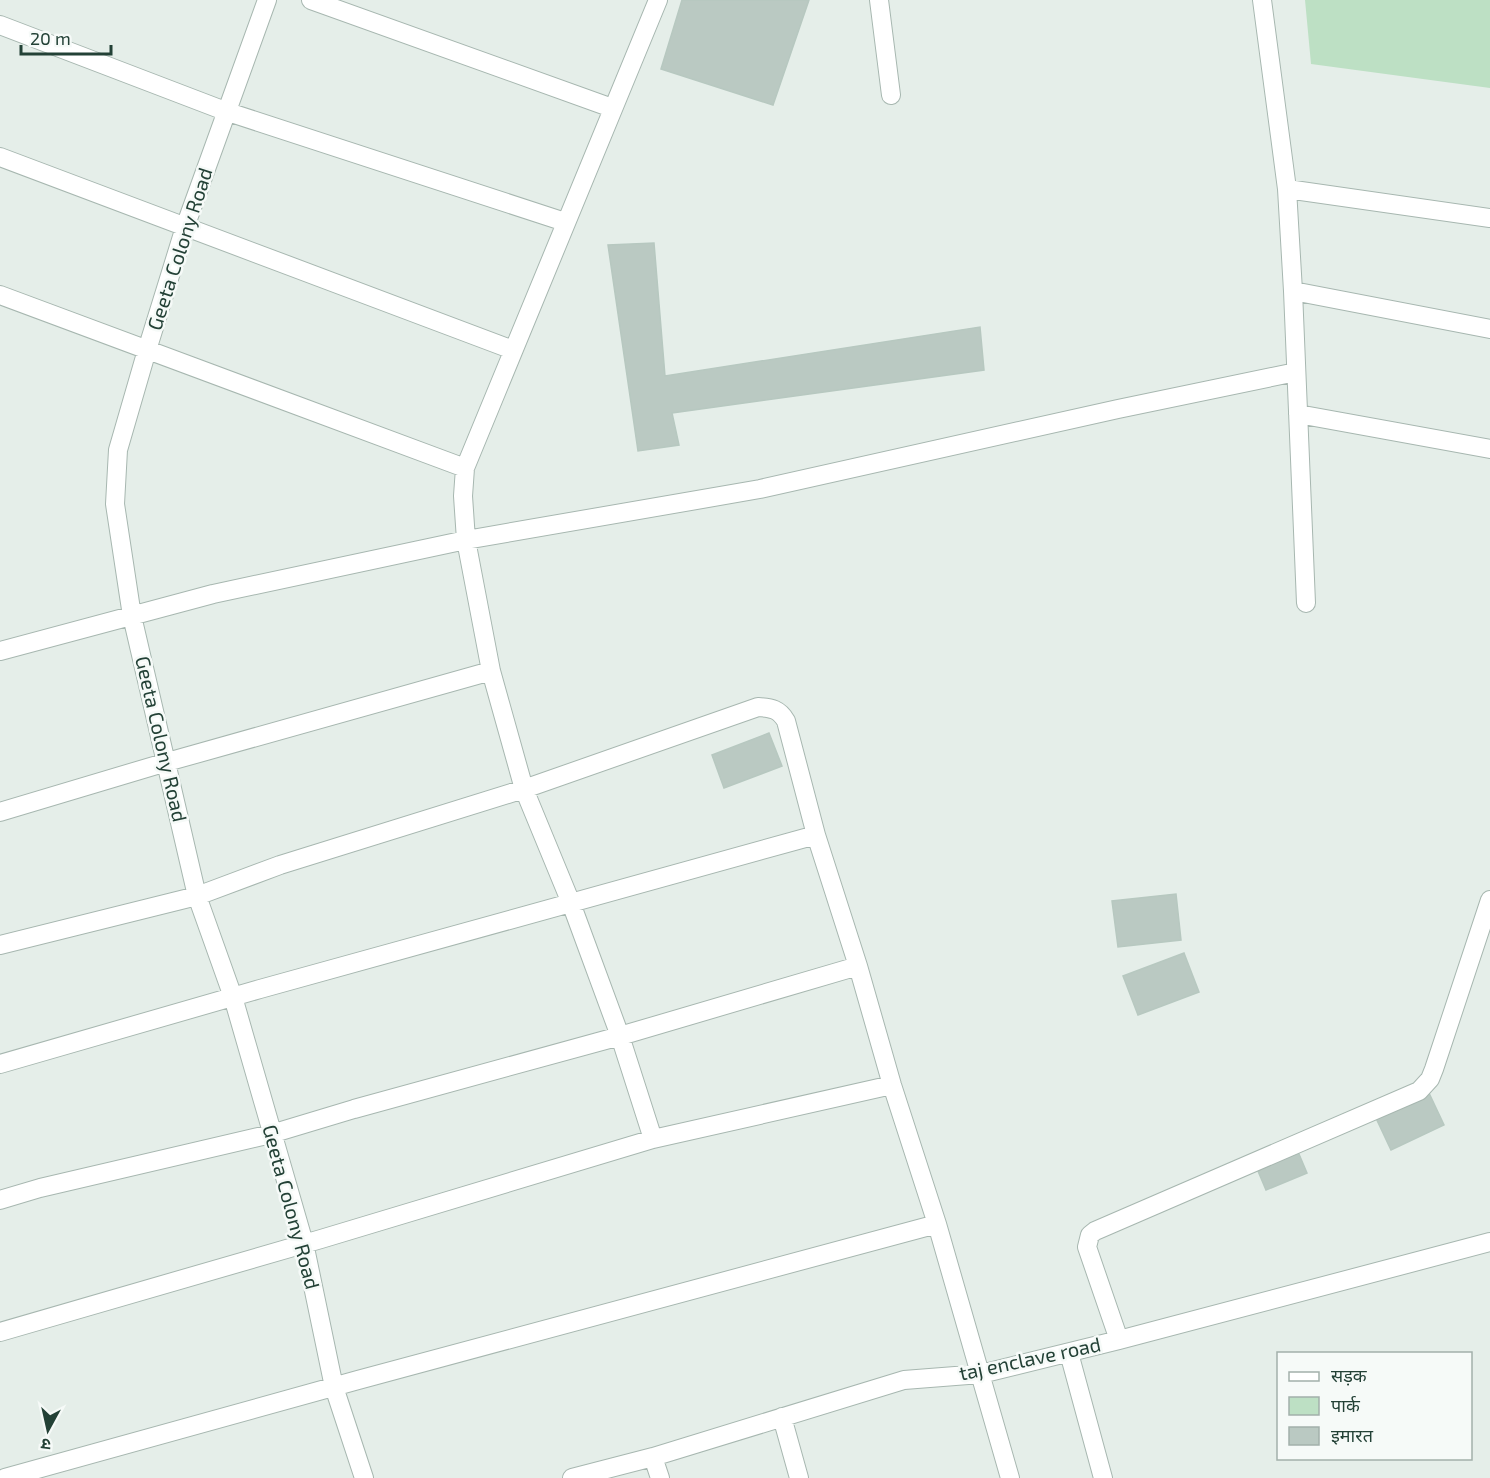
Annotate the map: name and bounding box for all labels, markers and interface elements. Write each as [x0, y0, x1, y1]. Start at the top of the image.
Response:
scale bar [21, 18, 111, 56]
text: 20 m [30, 27, 71, 49]
street label: Geeta Colony Road [141, 164, 217, 333]
street label: Geeta Colony Road [131, 654, 193, 824]
street label: Geeta Colony Road [258, 1122, 325, 1292]
street label: taj enclave road [957, 1331, 1103, 1385]
legend [1277, 1352, 1472, 1460]
text: सड़क [1331, 1364, 1368, 1386]
text: पार्क [1331, 1394, 1361, 1416]
north arrow [18, 1400, 78, 1460]
text: इमारत [1331, 1424, 1374, 1446]
text: उ [39, 1435, 52, 1455]

